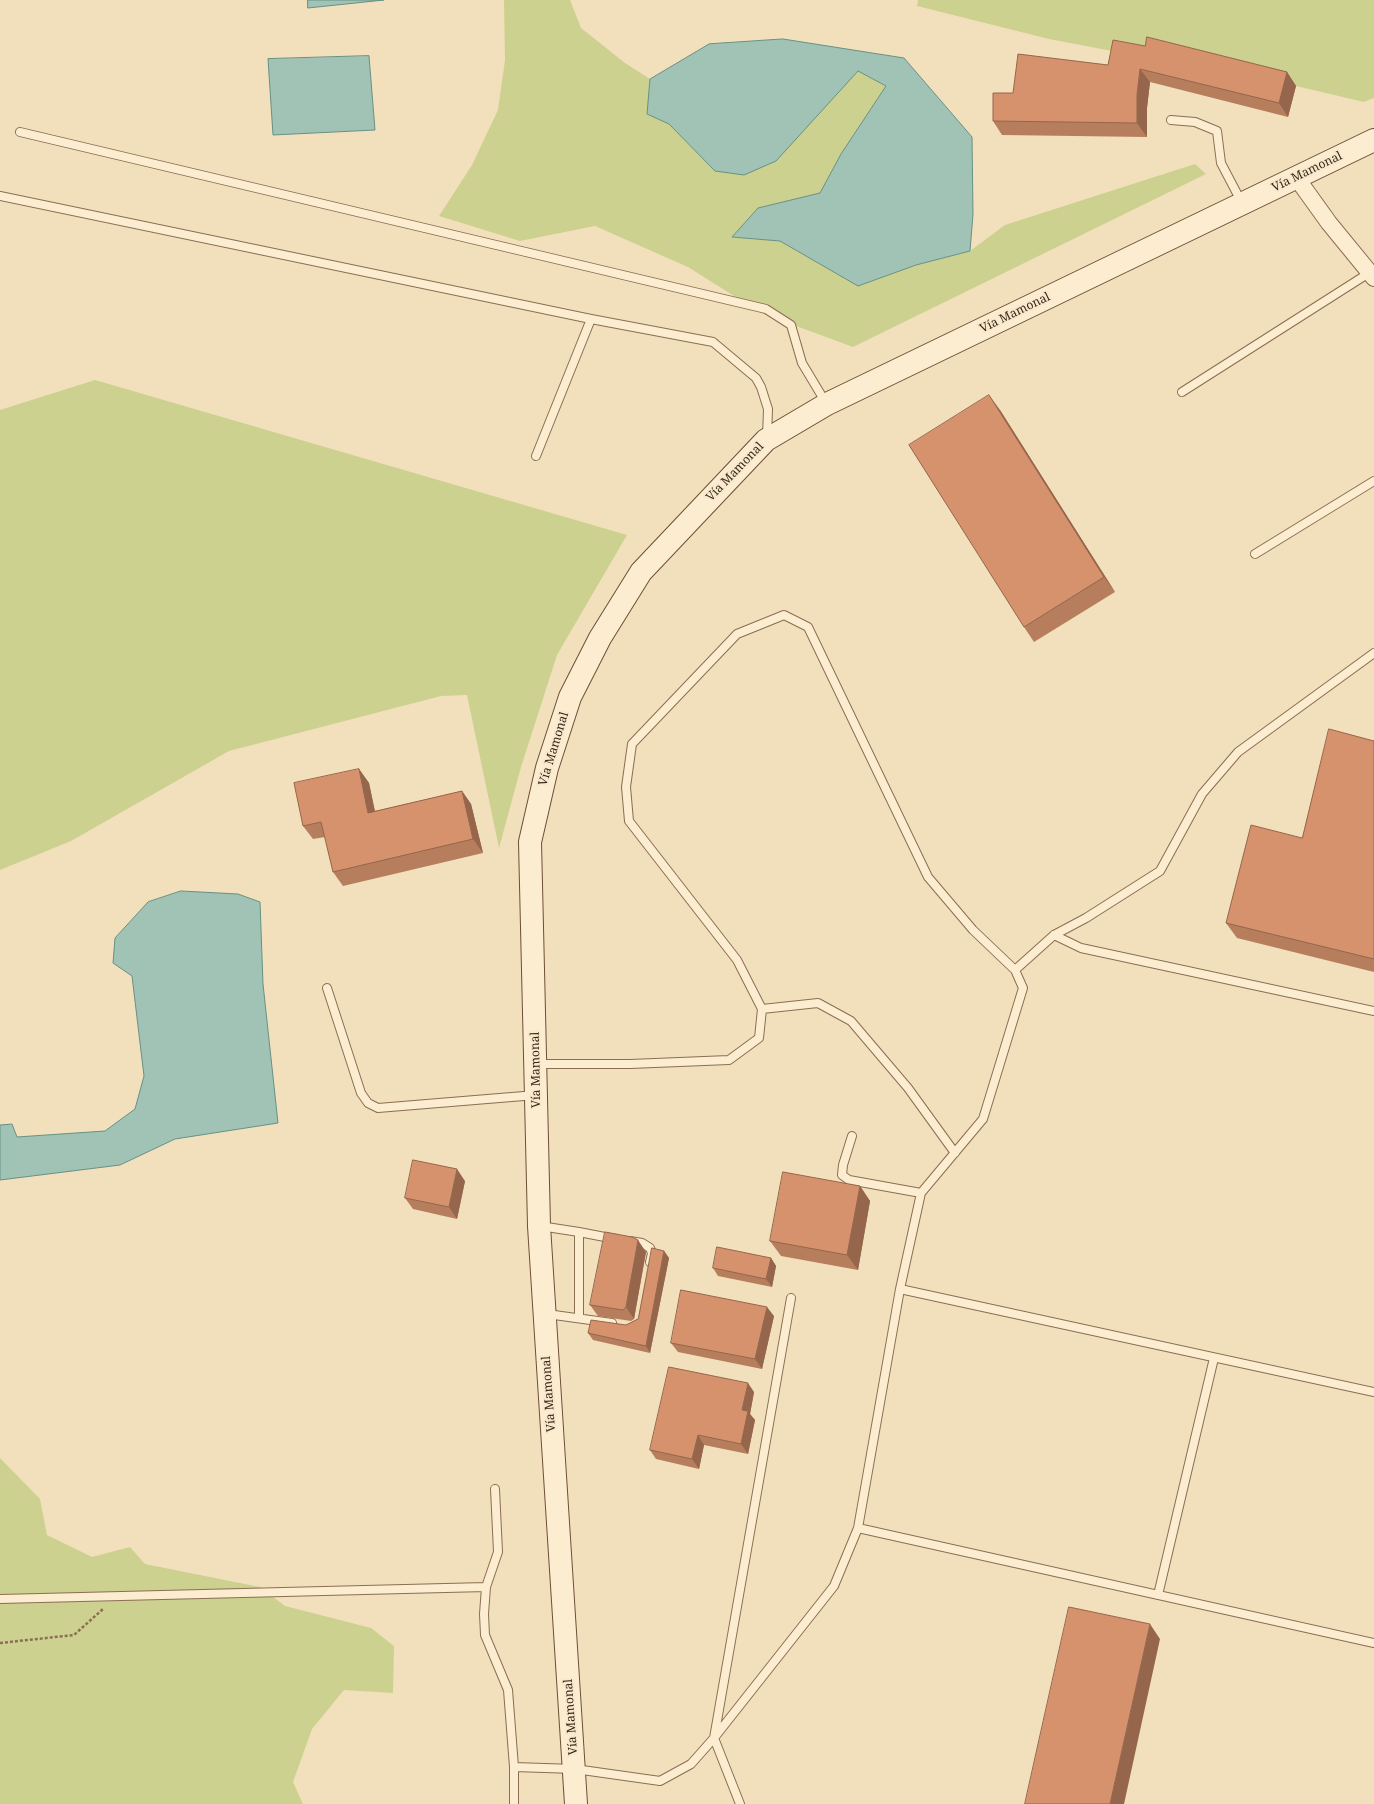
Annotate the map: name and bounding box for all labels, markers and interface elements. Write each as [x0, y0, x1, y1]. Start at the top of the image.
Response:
street label: Vía Mamonal [1270, 149, 1344, 195]
street label: Vía Mamonal [978, 290, 1052, 336]
street label: Vía Mamonal [703, 440, 767, 504]
street label: Vía Mamonal [536, 710, 572, 788]
street label: Vía Mamonal [528, 1032, 544, 1108]
street label: Vía Mamonal [539, 1355, 559, 1433]
street label: Vía Mamonal [561, 1678, 581, 1756]

